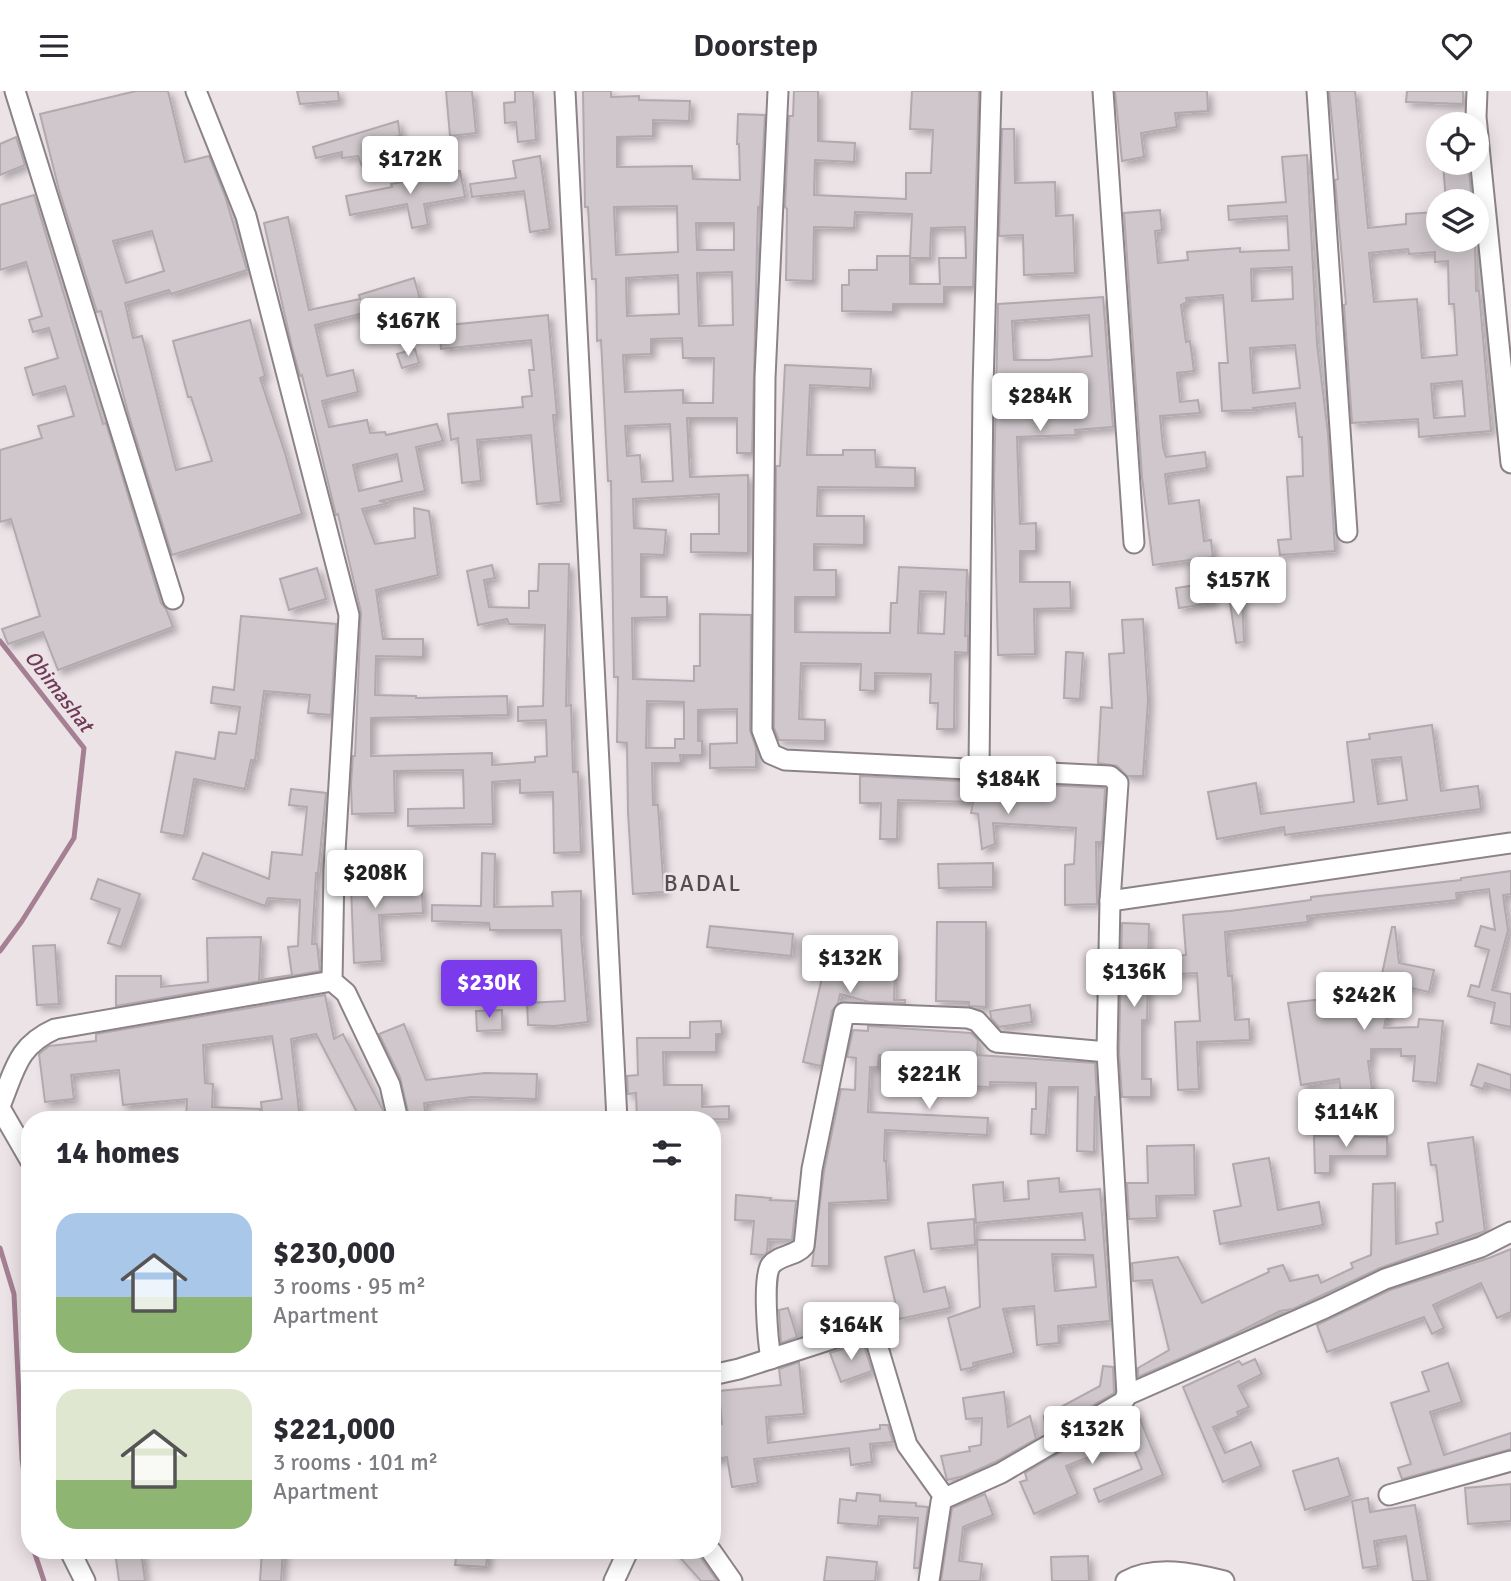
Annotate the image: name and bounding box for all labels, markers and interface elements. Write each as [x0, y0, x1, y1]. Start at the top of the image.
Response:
text: Doorstep [693, 26, 818, 65]
icon: menu [35, 27, 73, 65]
icon: heart [1438, 27, 1476, 65]
map controls [1426, 112, 1489, 252]
button: locate [1426, 112, 1489, 175]
pin: $172K [361, 137, 459, 196]
text: $172K [378, 144, 442, 173]
button: layers [1426, 189, 1489, 252]
pin: $167K [359, 299, 457, 358]
text: $167K [376, 306, 440, 335]
pin: $284K [991, 373, 1089, 433]
text: $284K [1008, 381, 1072, 410]
pin: $157K [1189, 557, 1287, 617]
text: $157K [1206, 565, 1270, 594]
water label: Obimashat [19, 645, 101, 739]
pin: $184K [959, 757, 1057, 816]
text: $184K [976, 764, 1040, 793]
pin: $208K [326, 851, 424, 910]
text: $208K [343, 858, 407, 887]
district label: BADAL [664, 869, 742, 898]
pin: $132K [801, 935, 899, 995]
text: $132K [818, 943, 882, 972]
pin: $136K [1085, 949, 1183, 1009]
text: $136K [1102, 957, 1166, 986]
pin: $230K [440, 961, 538, 1020]
text: $230K [457, 968, 521, 997]
pin: $242K [1315, 972, 1413, 1032]
text: $242K [1332, 980, 1396, 1009]
pin: $221K [880, 1051, 978, 1111]
text: $221K [897, 1059, 961, 1088]
pin: $114K [1297, 1089, 1395, 1149]
text: $114K [1314, 1097, 1378, 1126]
icon: filters [648, 1134, 686, 1172]
text: 14 homes [56, 1135, 179, 1172]
text: $230,000 [273, 1235, 395, 1272]
icon: home [112, 1241, 196, 1325]
text: 3 rooms · 95 m² [273, 1272, 426, 1301]
text: Apartment [273, 1301, 378, 1330]
pin: $164K [802, 1303, 900, 1362]
text: $164K [819, 1310, 883, 1339]
pin: $132K [1043, 1407, 1141, 1466]
text: $221,000 [273, 1411, 395, 1448]
text: $132K [1060, 1414, 1124, 1443]
icon: home [112, 1417, 196, 1501]
text: 3 rooms · 101 m² [273, 1448, 438, 1477]
text: Apartment [273, 1477, 378, 1506]

